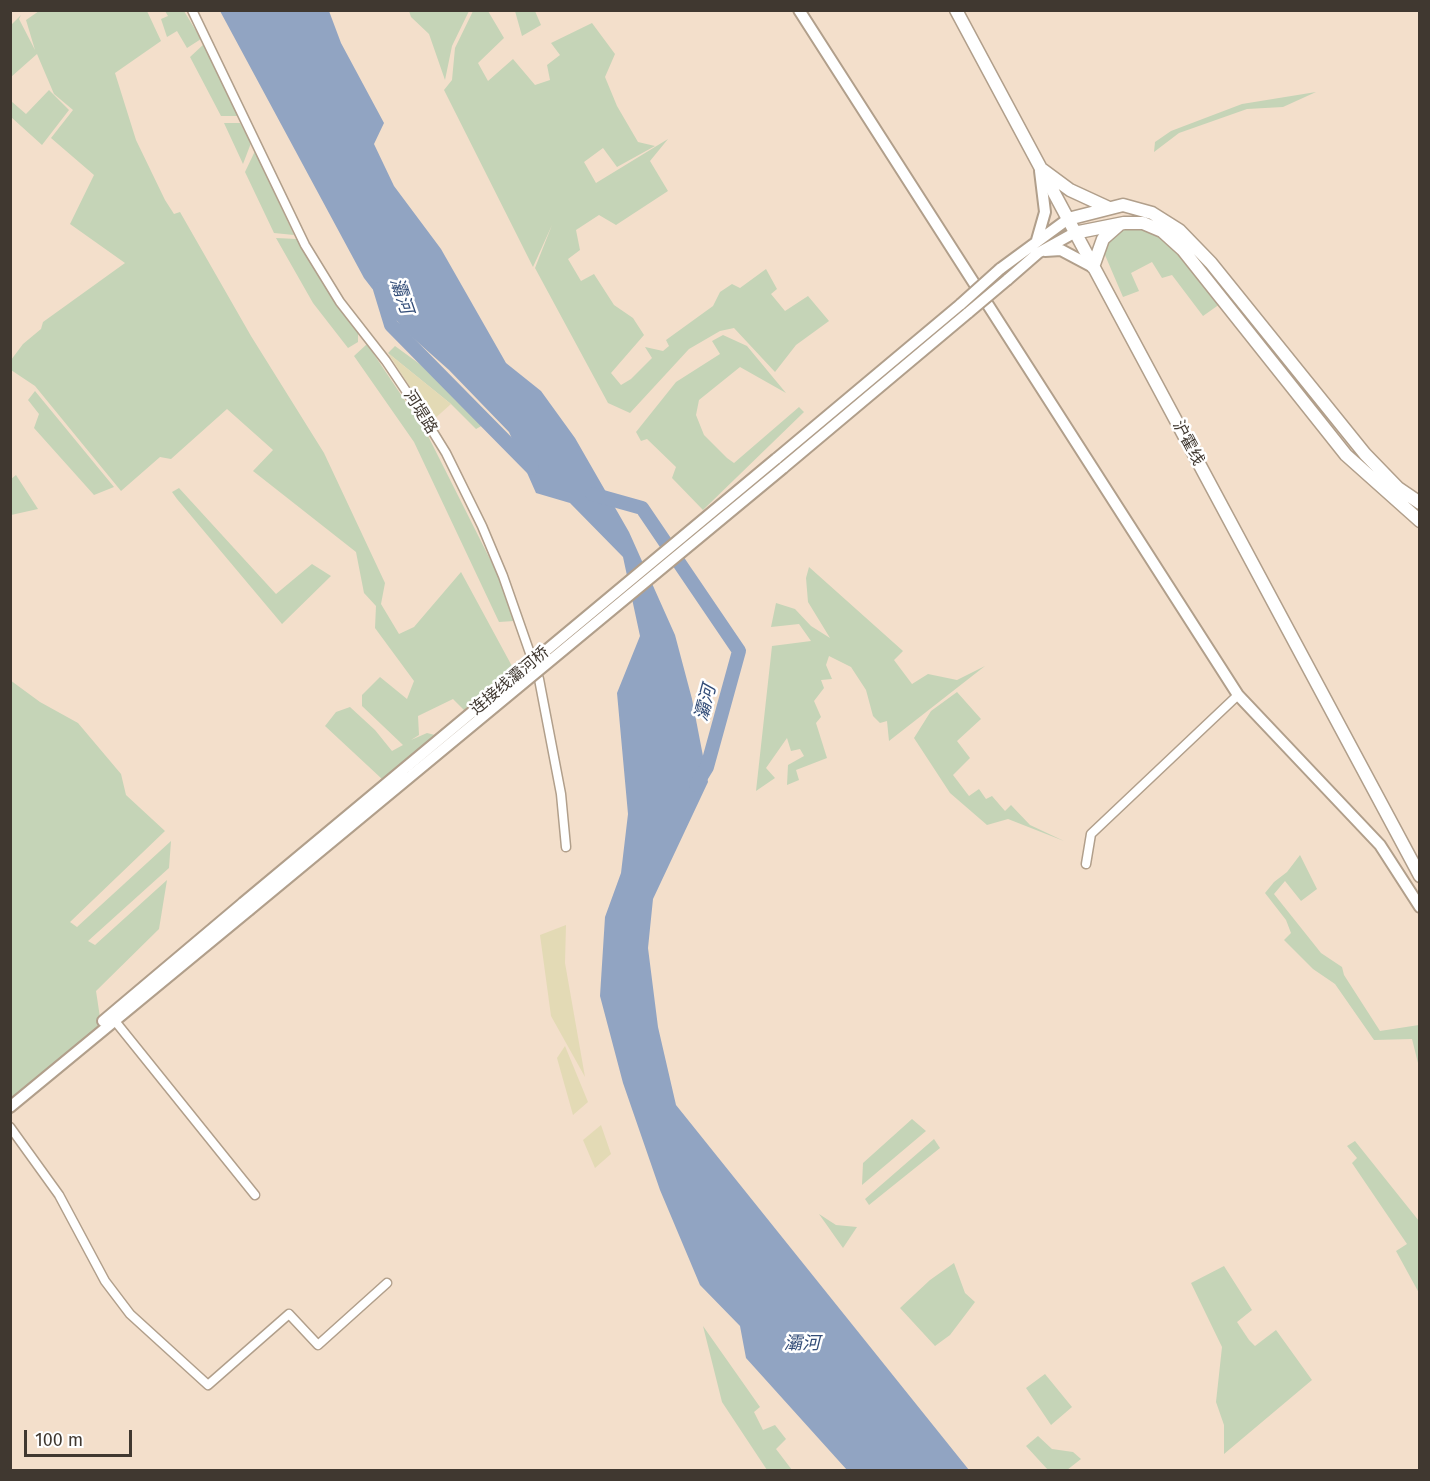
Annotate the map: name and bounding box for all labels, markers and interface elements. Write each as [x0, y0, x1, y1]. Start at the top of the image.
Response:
water label: 灞河 [385, 275, 417, 317]
street label: 河堤路 [399, 387, 441, 437]
street label: 沪霍线 [1168, 417, 1208, 469]
street label: 连接线灞河桥 [467, 643, 553, 719]
water label: 灞河 [691, 683, 721, 723]
water label: 灞河 [784, 1333, 820, 1355]
scale bar [27, 1418, 135, 1456]
text: 100 m [35, 1429, 83, 1451]

